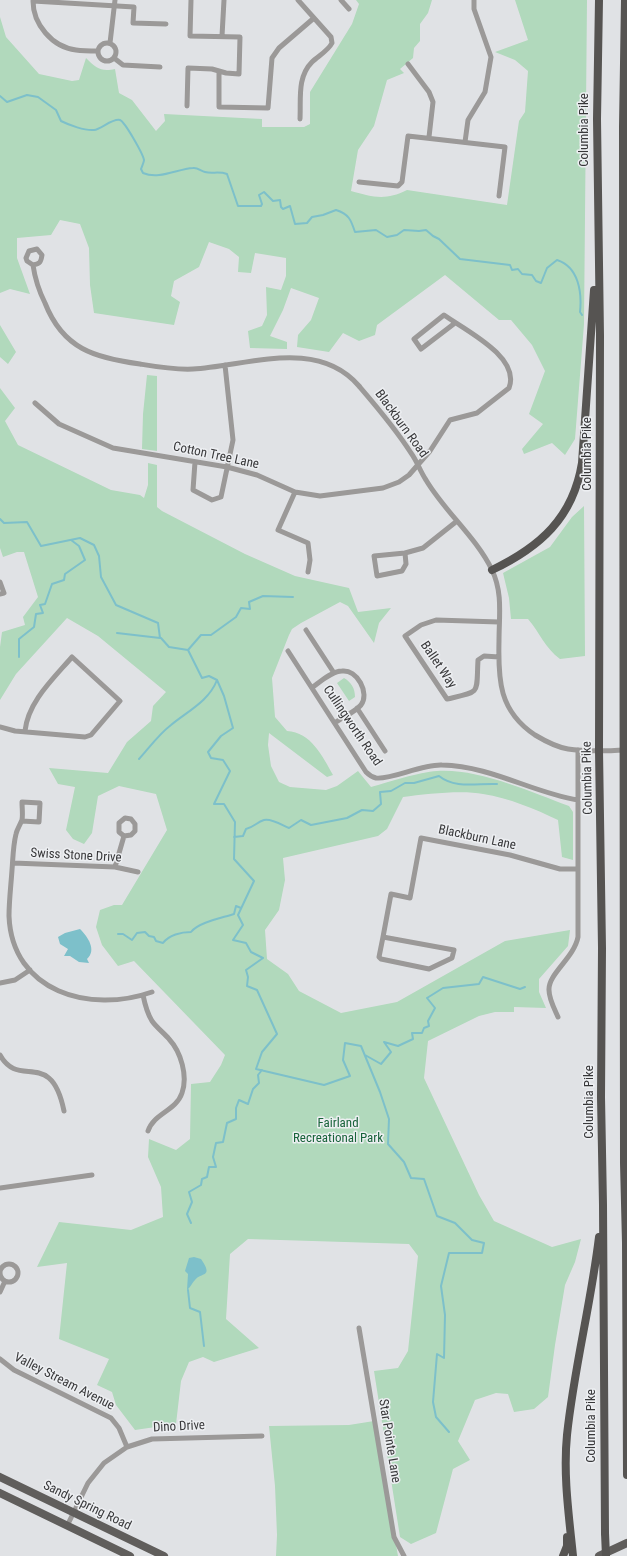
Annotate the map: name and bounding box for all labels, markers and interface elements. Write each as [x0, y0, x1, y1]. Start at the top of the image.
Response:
street label: Columbia Pike [577, 93, 593, 167]
street label: Blackburn Road [371, 387, 431, 461]
street label: Columbia Pike [580, 417, 596, 491]
street label: Cotton Tree Lane [172, 439, 260, 473]
street label: Ballet Way [417, 638, 459, 692]
street label: Cullingworth Road [319, 683, 385, 769]
street label: Columbia Pike [580, 741, 596, 815]
street label: Blackburn Lane [437, 822, 517, 854]
street label: Swiss Stone Drive [30, 846, 122, 866]
street label: Columbia Pike [582, 1065, 598, 1139]
park label: Fairland Recreational Park [293, 1116, 383, 1147]
street label: Valley Stream Avenue [11, 1350, 117, 1414]
street label: Columbia Pike [584, 1389, 600, 1463]
street label: Star Pointe Lane [375, 1398, 403, 1484]
street label: Dino Drive [153, 1418, 205, 1436]
street label: Sandy Spring Road [40, 1478, 134, 1534]

